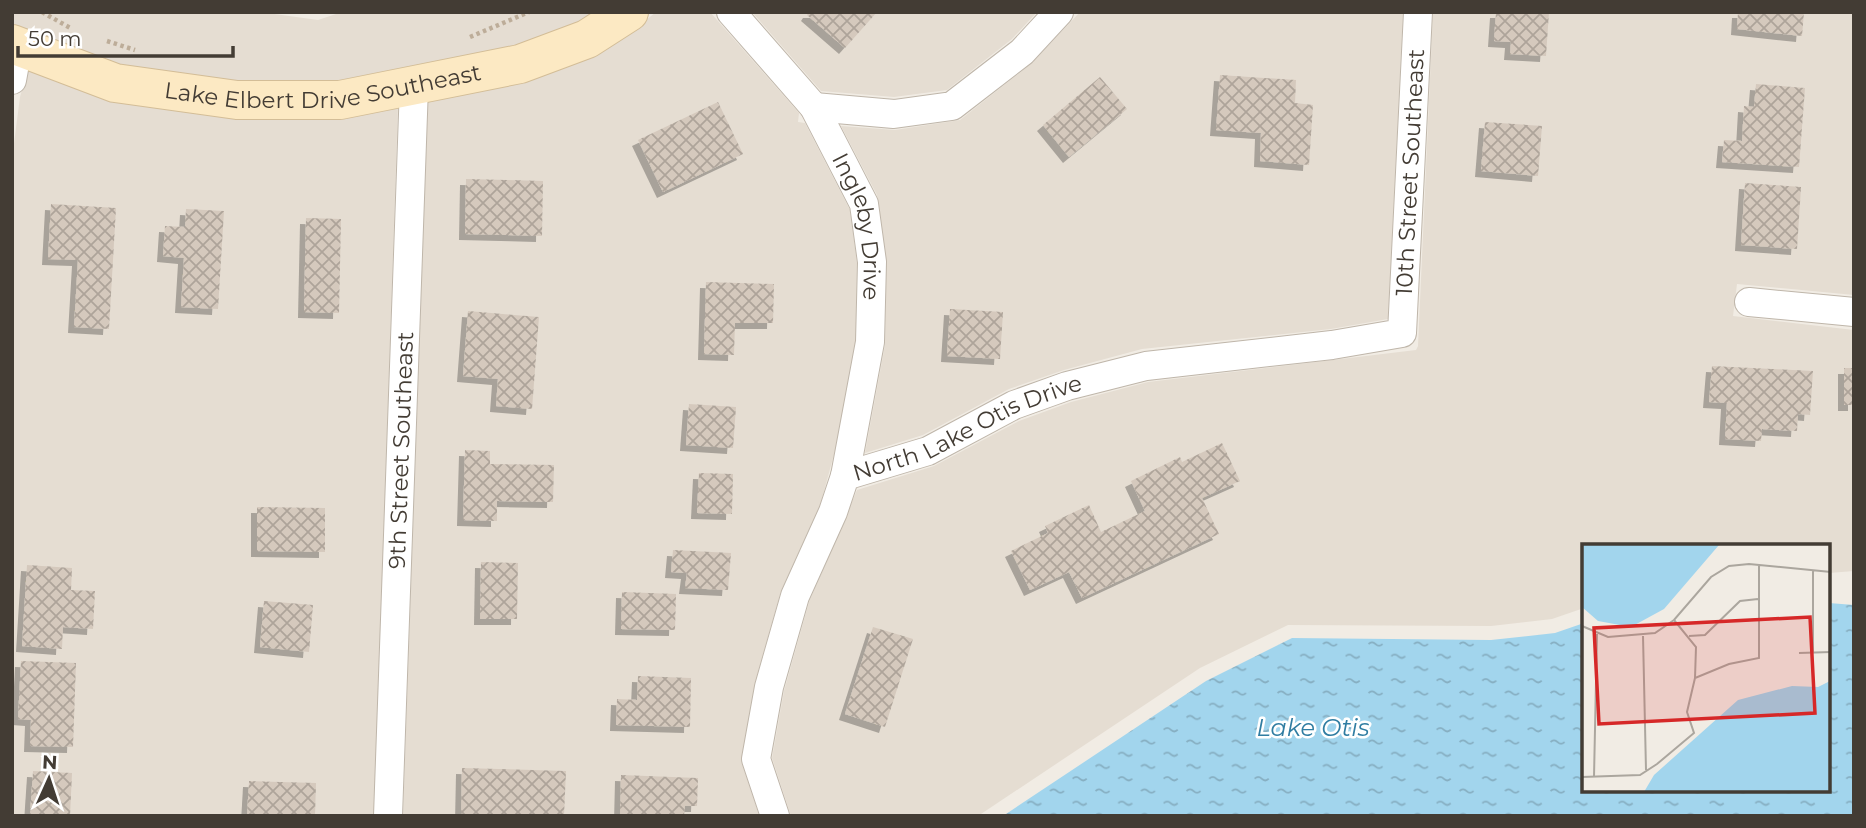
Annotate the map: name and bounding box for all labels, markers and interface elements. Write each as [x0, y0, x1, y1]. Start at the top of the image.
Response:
scale bar [18, 14, 233, 58]
text: 50 m [28, 26, 82, 51]
street label: 10th Street Southeast [1390, 48, 1430, 296]
street label: Lake Elbert Drive Southeast [163, 58, 483, 115]
street label: Ingleby Drive [826, 148, 886, 301]
street label: 9th Street Southeast [383, 331, 419, 569]
street label: North Lake Otis Drive [849, 369, 1085, 487]
inset map [1582, 544, 1831, 793]
water label: Lake Otis [1257, 713, 1370, 742]
north arrow [14, 744, 84, 814]
text: N [42, 751, 58, 774]

